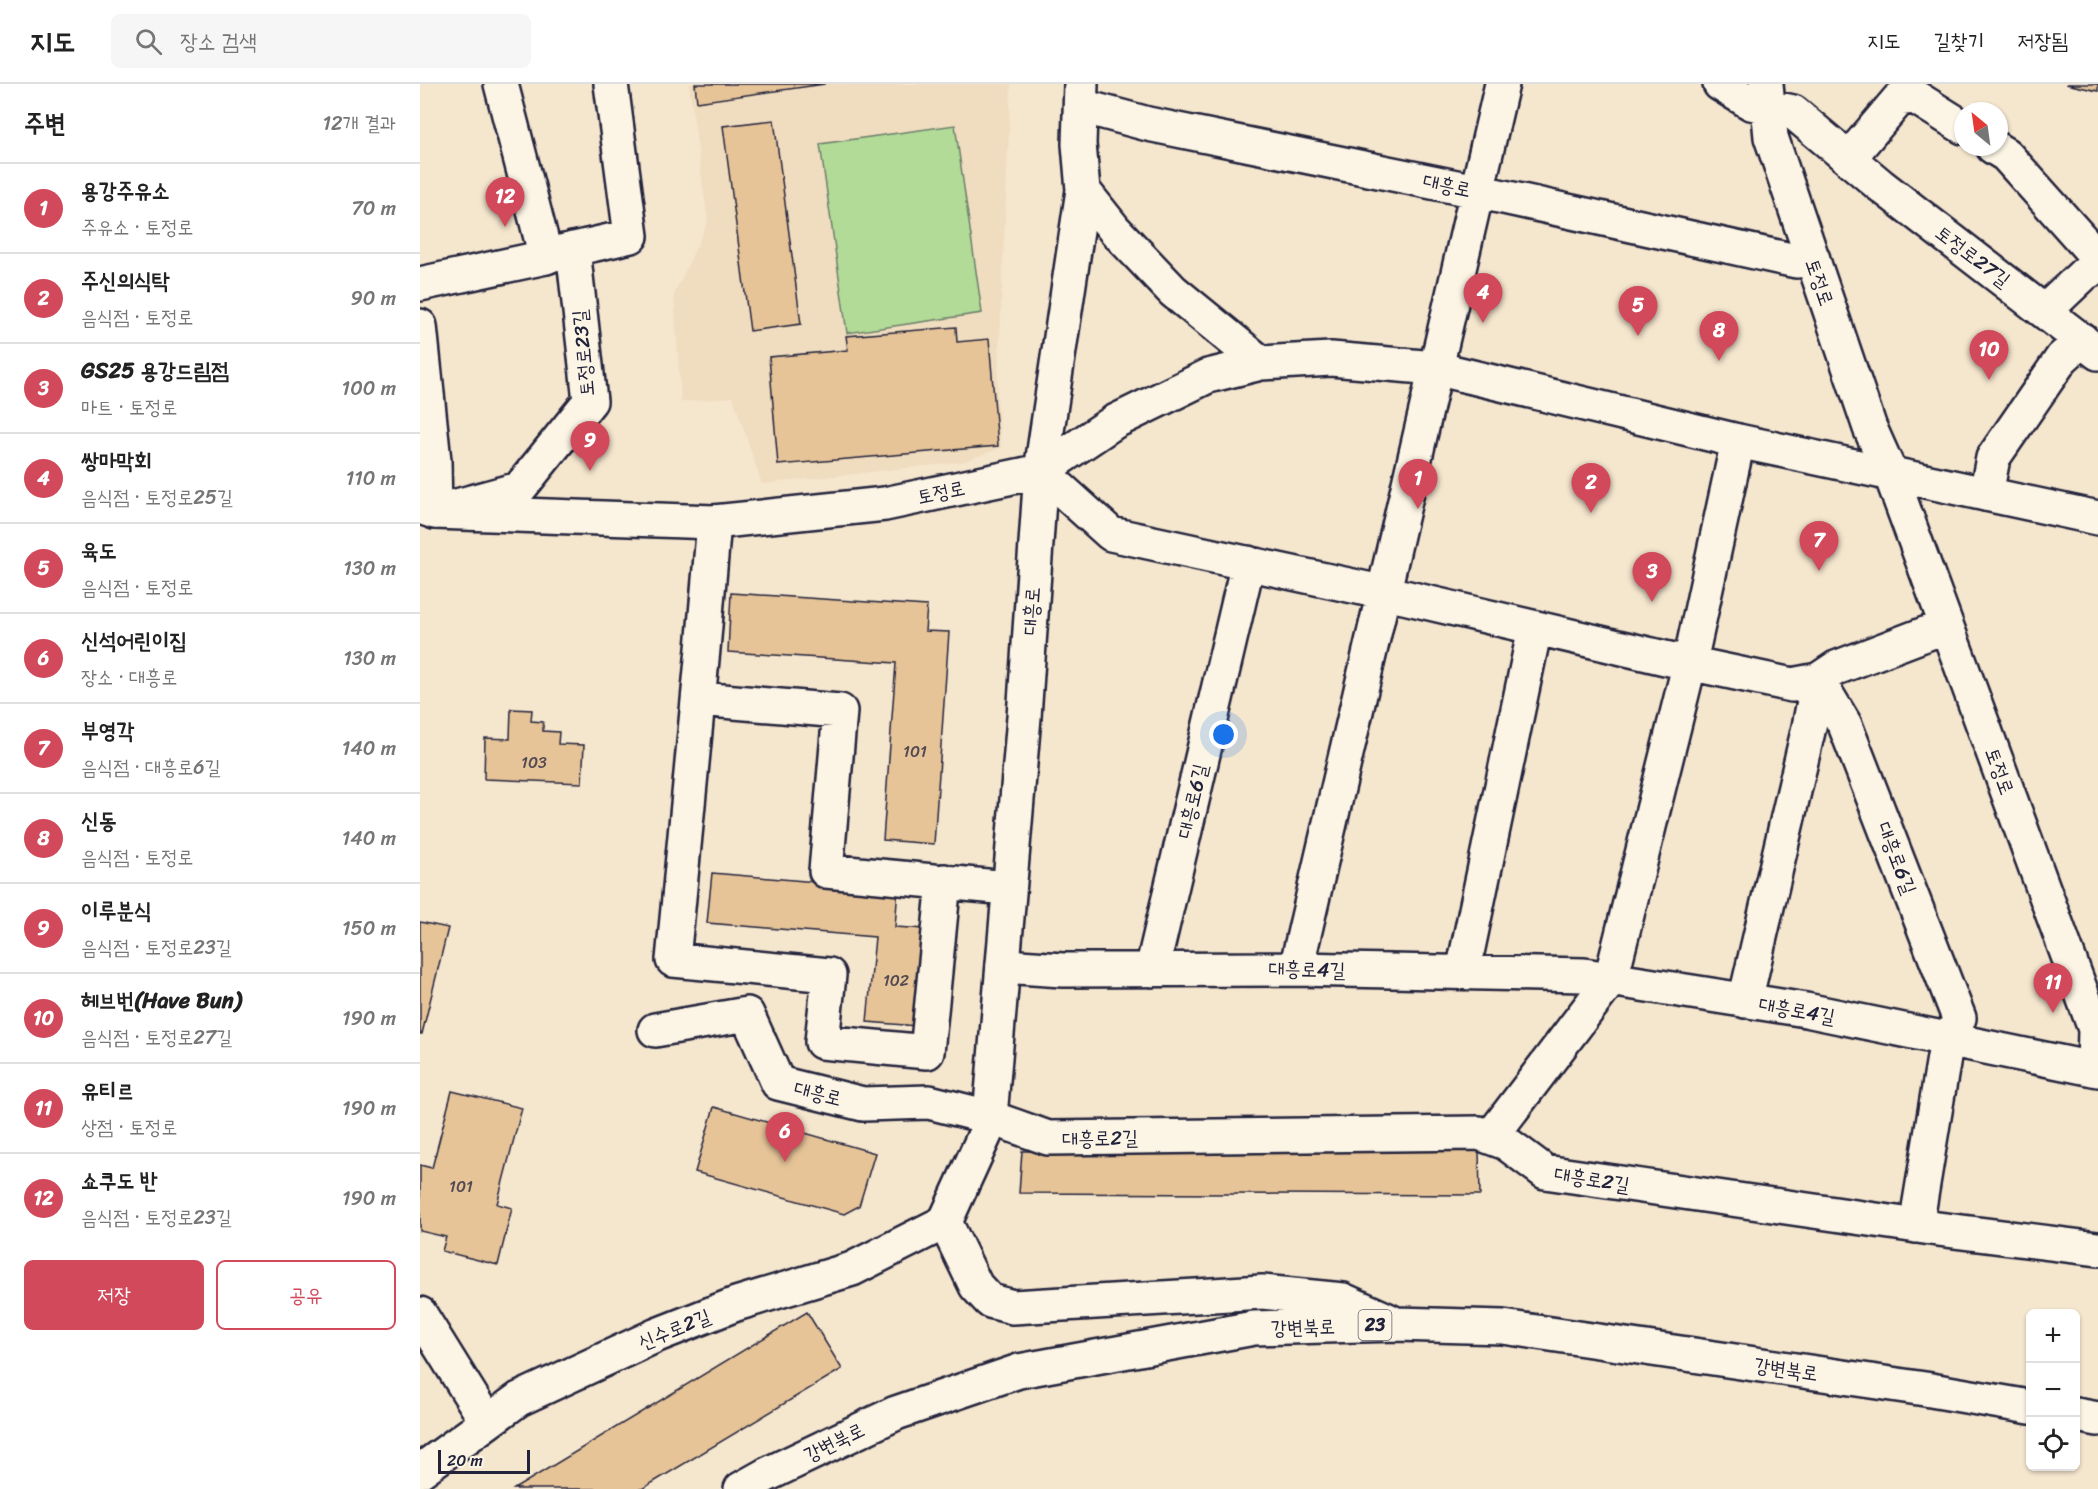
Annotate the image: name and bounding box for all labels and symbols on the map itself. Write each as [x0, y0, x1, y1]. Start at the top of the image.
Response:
north arrow [1954, 102, 2008, 156]
street label: 대흥로 [1420, 163, 1474, 208]
pin: 12 [486, 178, 524, 227]
street label: 토정로27길 [1927, 216, 2018, 297]
street label: 토정로 [1795, 254, 1844, 311]
pin: 4 [1464, 274, 1502, 323]
pin: 5 [1618, 286, 1658, 336]
street label: 토정로23길 [562, 308, 605, 398]
pin: 8 [1700, 312, 1738, 361]
pin: 10 [1970, 330, 2008, 380]
pin: 9 [570, 422, 610, 471]
pin: 1 [1398, 460, 1438, 509]
pin: 2 [1572, 464, 1610, 513]
street label: 토정로 [914, 470, 968, 515]
pin: 7 [1800, 522, 1838, 571]
pin: 3 [1632, 552, 1672, 602]
street label: 대흥로 [1012, 586, 1051, 636]
your location [1209, 720, 1238, 749]
house number: 101 [903, 737, 927, 766]
street label: 토정로 [1975, 743, 2024, 800]
house number: 103 [521, 748, 547, 777]
street label: 대흥로6길 [1167, 760, 1218, 842]
street label: 대흥로6길 [1867, 817, 1926, 900]
street label: 대흥로4길 [1268, 951, 1346, 988]
pin: 11 [2034, 964, 2072, 1013]
house number: 102 [883, 966, 909, 995]
street label: 대흥로4길 [1756, 987, 1838, 1034]
street label: 대흥로 [790, 1071, 846, 1116]
pin: 6 [766, 1112, 805, 1162]
street label: 대흥로2길 [1062, 1120, 1138, 1157]
street label: 대흥로2길 [1552, 1156, 1632, 1203]
house number: 101 [449, 1172, 473, 1201]
street label: 신수로2길 [632, 1299, 716, 1360]
street label: 강변북로 [1270, 1309, 1336, 1346]
road number: 23 [1358, 1310, 1392, 1340]
street label: 강변북로 [1752, 1348, 1820, 1391]
street label: 강변북로 [798, 1413, 871, 1472]
scale bar [438, 1447, 530, 1474]

